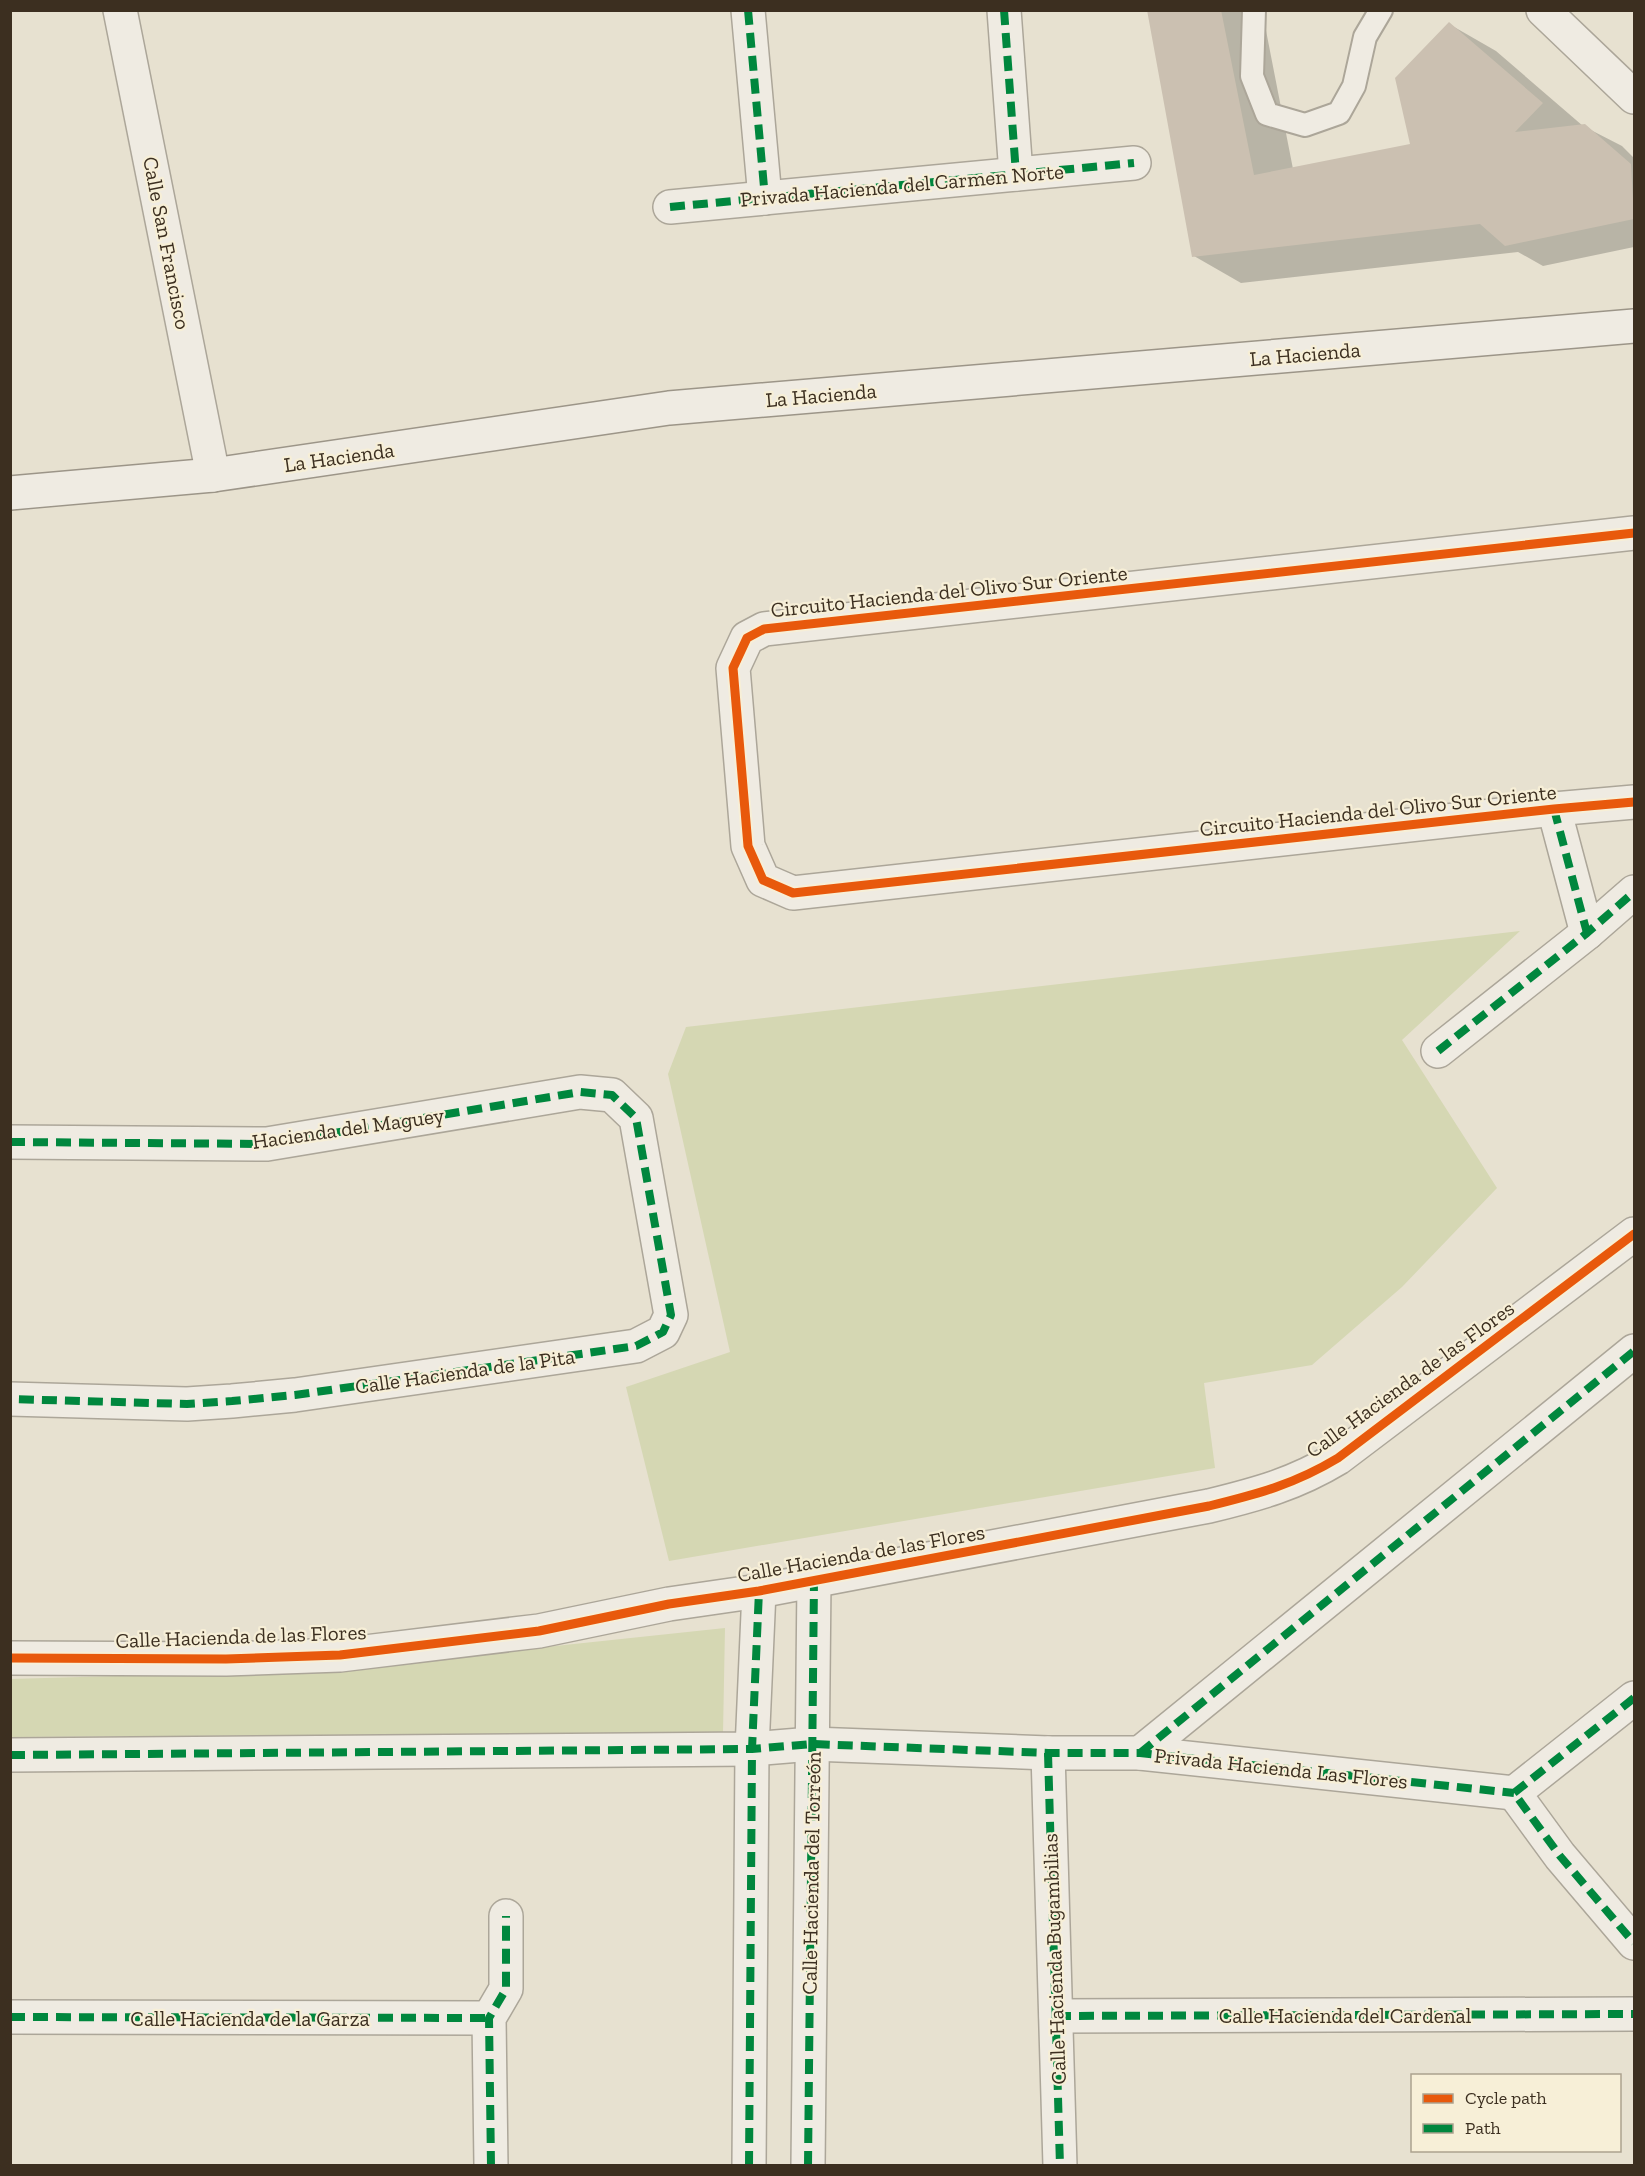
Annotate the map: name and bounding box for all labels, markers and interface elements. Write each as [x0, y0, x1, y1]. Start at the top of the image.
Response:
street label: Calle San Francisco [138, 154, 196, 332]
street label: Privada Hacienda del Carmen Norte [739, 158, 1065, 212]
street label: La Hacienda [1248, 337, 1362, 371]
street label: La Hacienda [764, 378, 878, 412]
street label: La Hacienda [282, 437, 396, 477]
street label: Circuito Hacienda del Olivo Sur Oriente [770, 560, 1129, 622]
street label: Circuito Hacienda del Olivo Sur Oriente [1199, 779, 1558, 841]
street label: Hacienda del Maguey [250, 1102, 446, 1154]
street label: Calle Hacienda de las Flores [1301, 1295, 1519, 1463]
street label: Calle Hacienda de la Pita [353, 1343, 577, 1399]
street label: Calle Hacienda de las Flores [735, 1519, 987, 1587]
street label: Calle Hacienda de las Flores [115, 1619, 367, 1653]
street label: Privada Hacienda Las Flores [1153, 1742, 1409, 1794]
street label: Calle Hacienda del Torreón [796, 1751, 826, 1995]
street label: Calle Hacienda Bugambilias [1037, 1833, 1071, 2085]
street label: Calle Hacienda del Cardenal [1219, 2003, 1472, 2028]
street label: Calle Hacienda de la Garza [130, 2006, 370, 2031]
legend [1411, 2074, 1621, 2152]
text: Cycle path [1465, 2087, 1547, 2109]
text: Path [1465, 2117, 1501, 2139]

